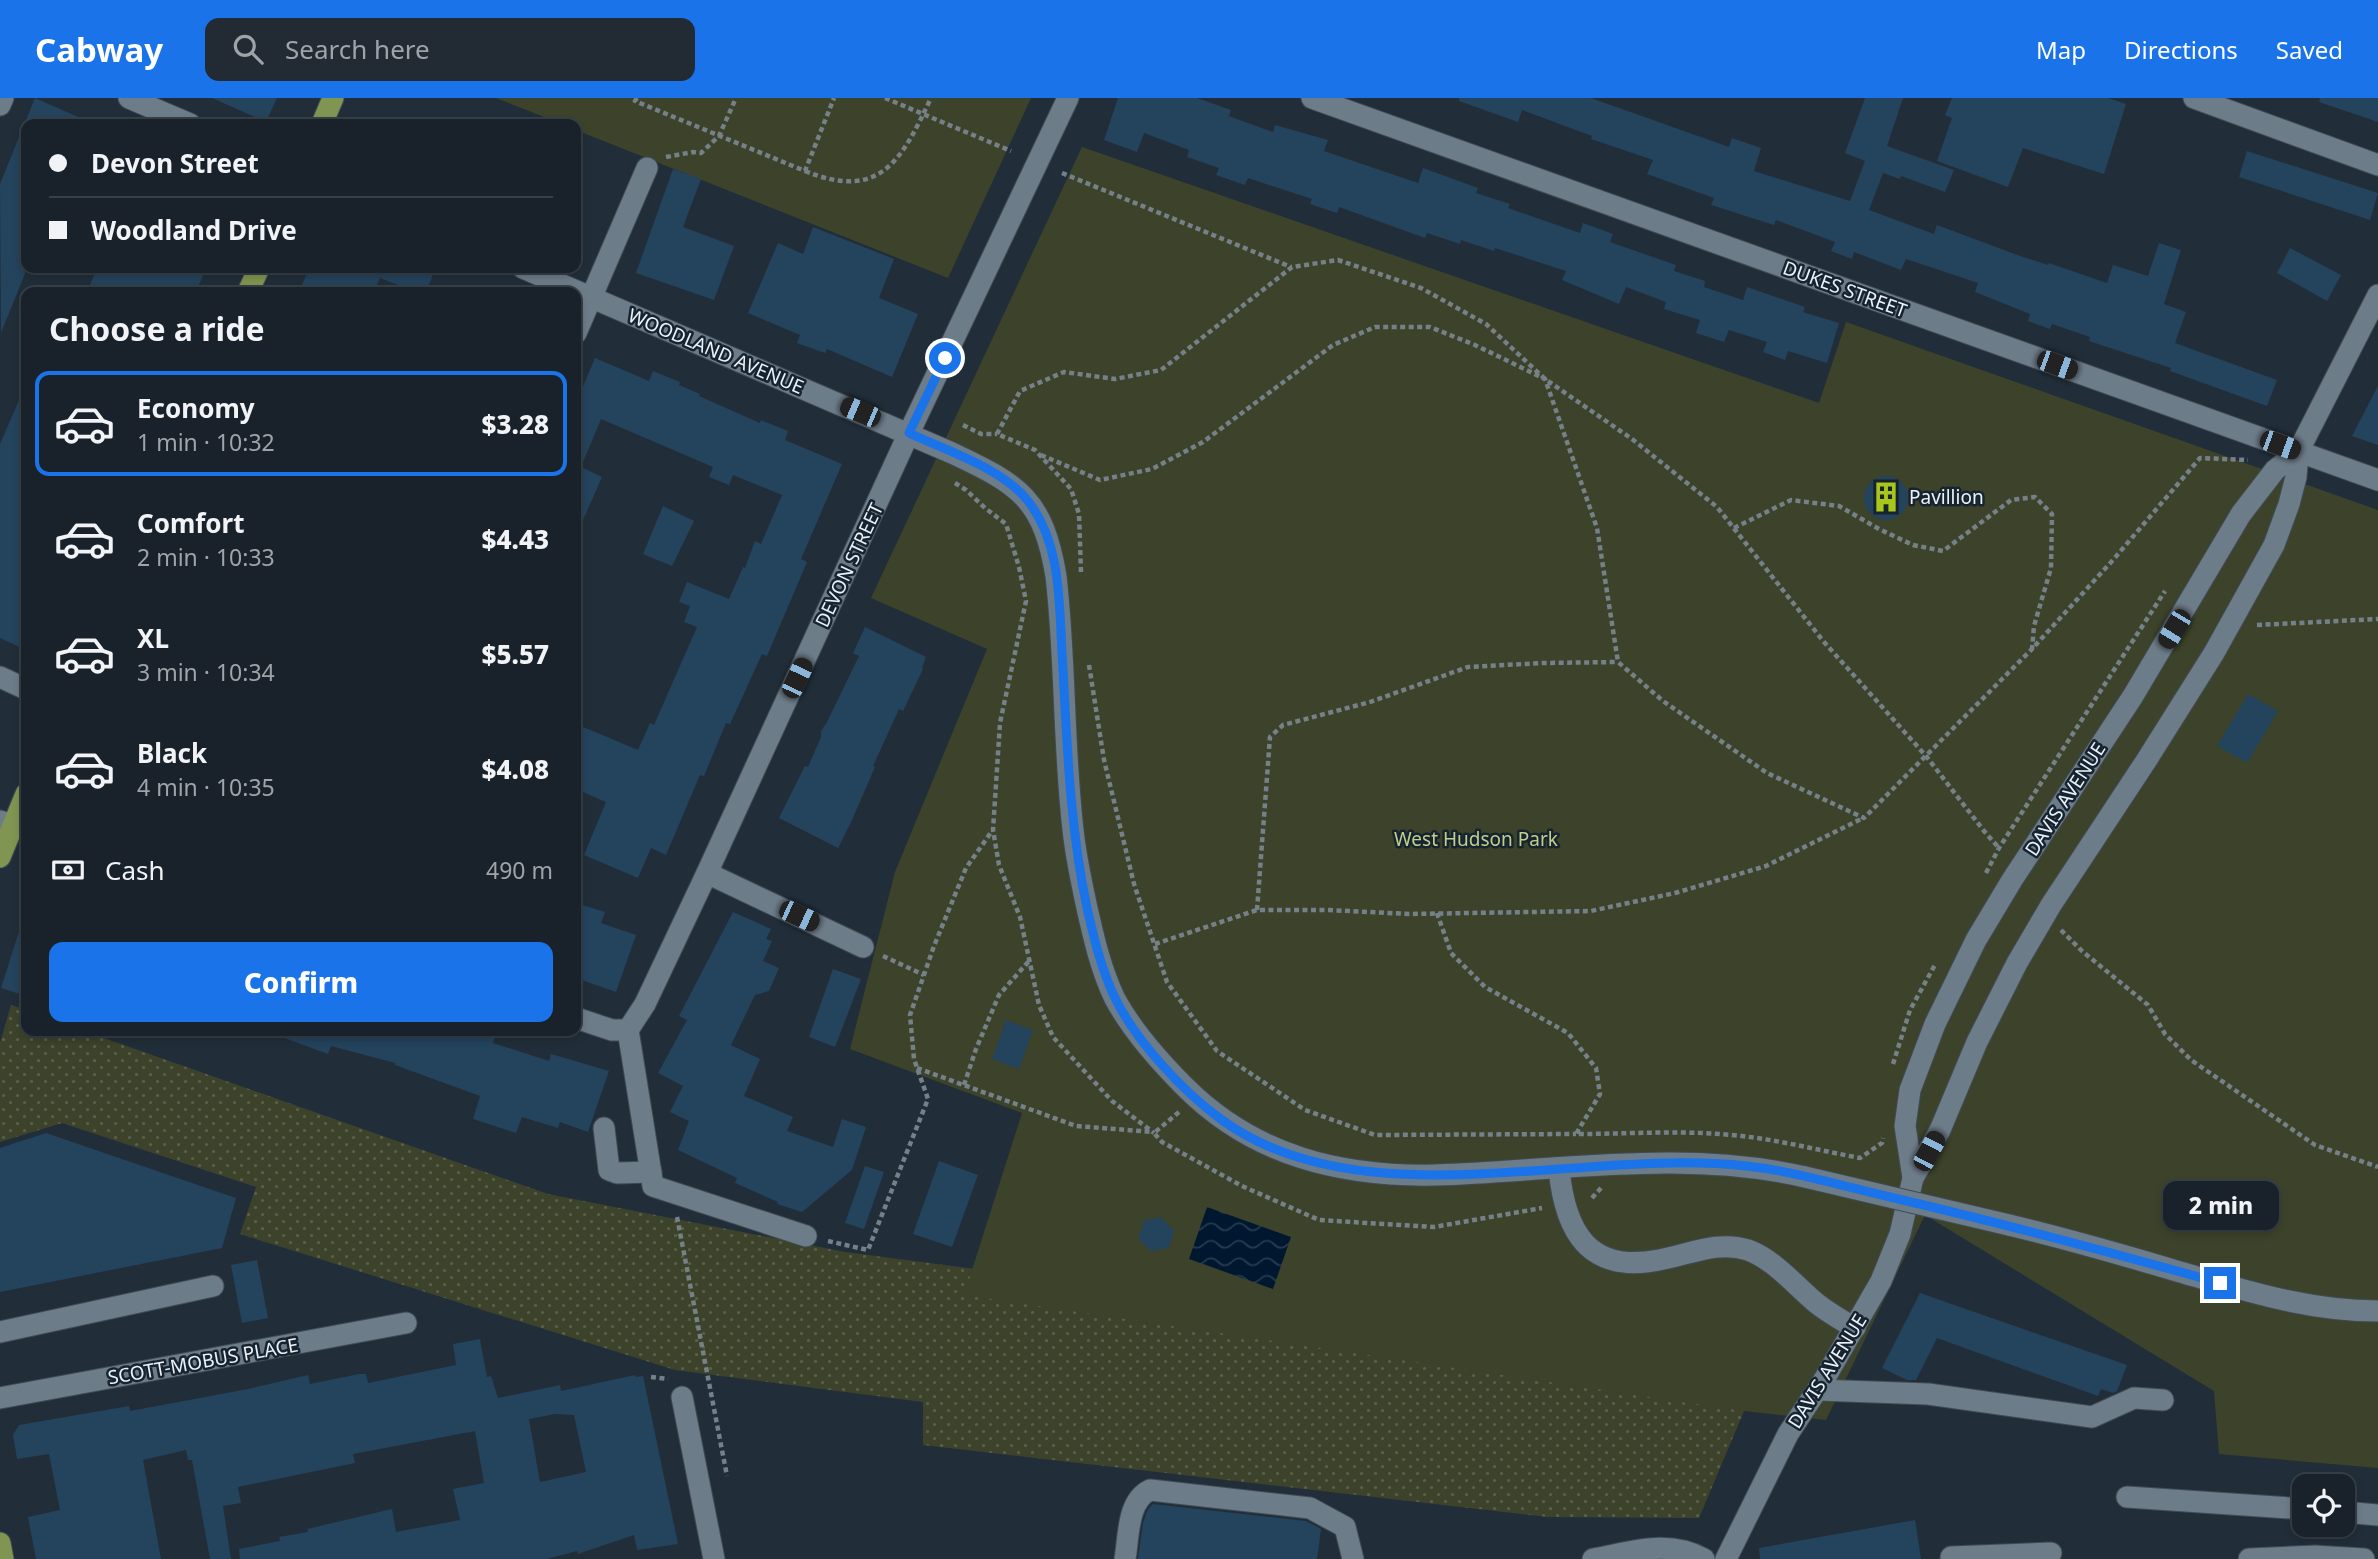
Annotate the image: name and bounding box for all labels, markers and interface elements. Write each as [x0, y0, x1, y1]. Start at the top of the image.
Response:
search box [205, 18, 695, 81]
text: Cabway [35, 27, 163, 72]
icon: search [229, 30, 267, 68]
text: Search here [285, 31, 430, 67]
text: Map [2036, 33, 2086, 66]
text: Directions [2124, 33, 2238, 66]
text: Saved [2276, 33, 2343, 66]
text: Devon Street [91, 145, 259, 181]
text: Woodland Drive [91, 212, 297, 248]
street label: DUKES STREET [1779, 255, 1911, 324]
street label: WOODLAND AVENUE [624, 302, 808, 400]
text: Choose a ride [49, 307, 265, 350]
route start [929, 342, 961, 374]
car [2034, 348, 2081, 382]
text: Economy [137, 390, 255, 426]
icon: car [53, 392, 116, 455]
car [837, 394, 884, 430]
text: $3.28 [482, 406, 549, 442]
text: 1 min · 10:32 [137, 426, 275, 458]
car [2257, 428, 2304, 462]
building icon: Pavillion [1869, 480, 1903, 514]
place label: Pavillion [1909, 484, 1984, 510]
street label: DEVON STREET [809, 498, 889, 631]
text: Comfort [137, 505, 245, 541]
icon: car [53, 507, 116, 570]
text: $4.43 [482, 521, 549, 557]
text: 2 min · 10:33 [137, 541, 275, 573]
car [2155, 606, 2194, 652]
text: XL [137, 620, 169, 656]
icon: car [53, 622, 116, 685]
text: $5.57 [482, 636, 549, 672]
car [779, 655, 816, 701]
text: 3 min · 10:34 [137, 656, 275, 688]
text: Black [137, 735, 207, 771]
icon: car [53, 737, 116, 800]
street label: DAVIS AVENUE [2019, 737, 2111, 861]
text: $4.08 [482, 751, 549, 787]
text: 4 min · 10:35 [137, 771, 275, 803]
park label: West Hudson Park [1394, 826, 1558, 852]
icon: cash [49, 851, 87, 889]
text: Cash [105, 852, 165, 888]
text: 490 m [486, 854, 553, 886]
car [776, 898, 823, 934]
button: Confirm [49, 942, 553, 1022]
car [1910, 1128, 1949, 1174]
callout: 2 min [2162, 1182, 2278, 1230]
text: 2 min [2189, 1189, 2253, 1221]
route end [2204, 1267, 2236, 1299]
street label: DAVIS AVENUE [1781, 1309, 1873, 1433]
street label: SCOTT-MOBUS PLACE [106, 1331, 300, 1391]
map controls [2292, 1474, 2355, 1537]
button: locate [2292, 1474, 2355, 1537]

